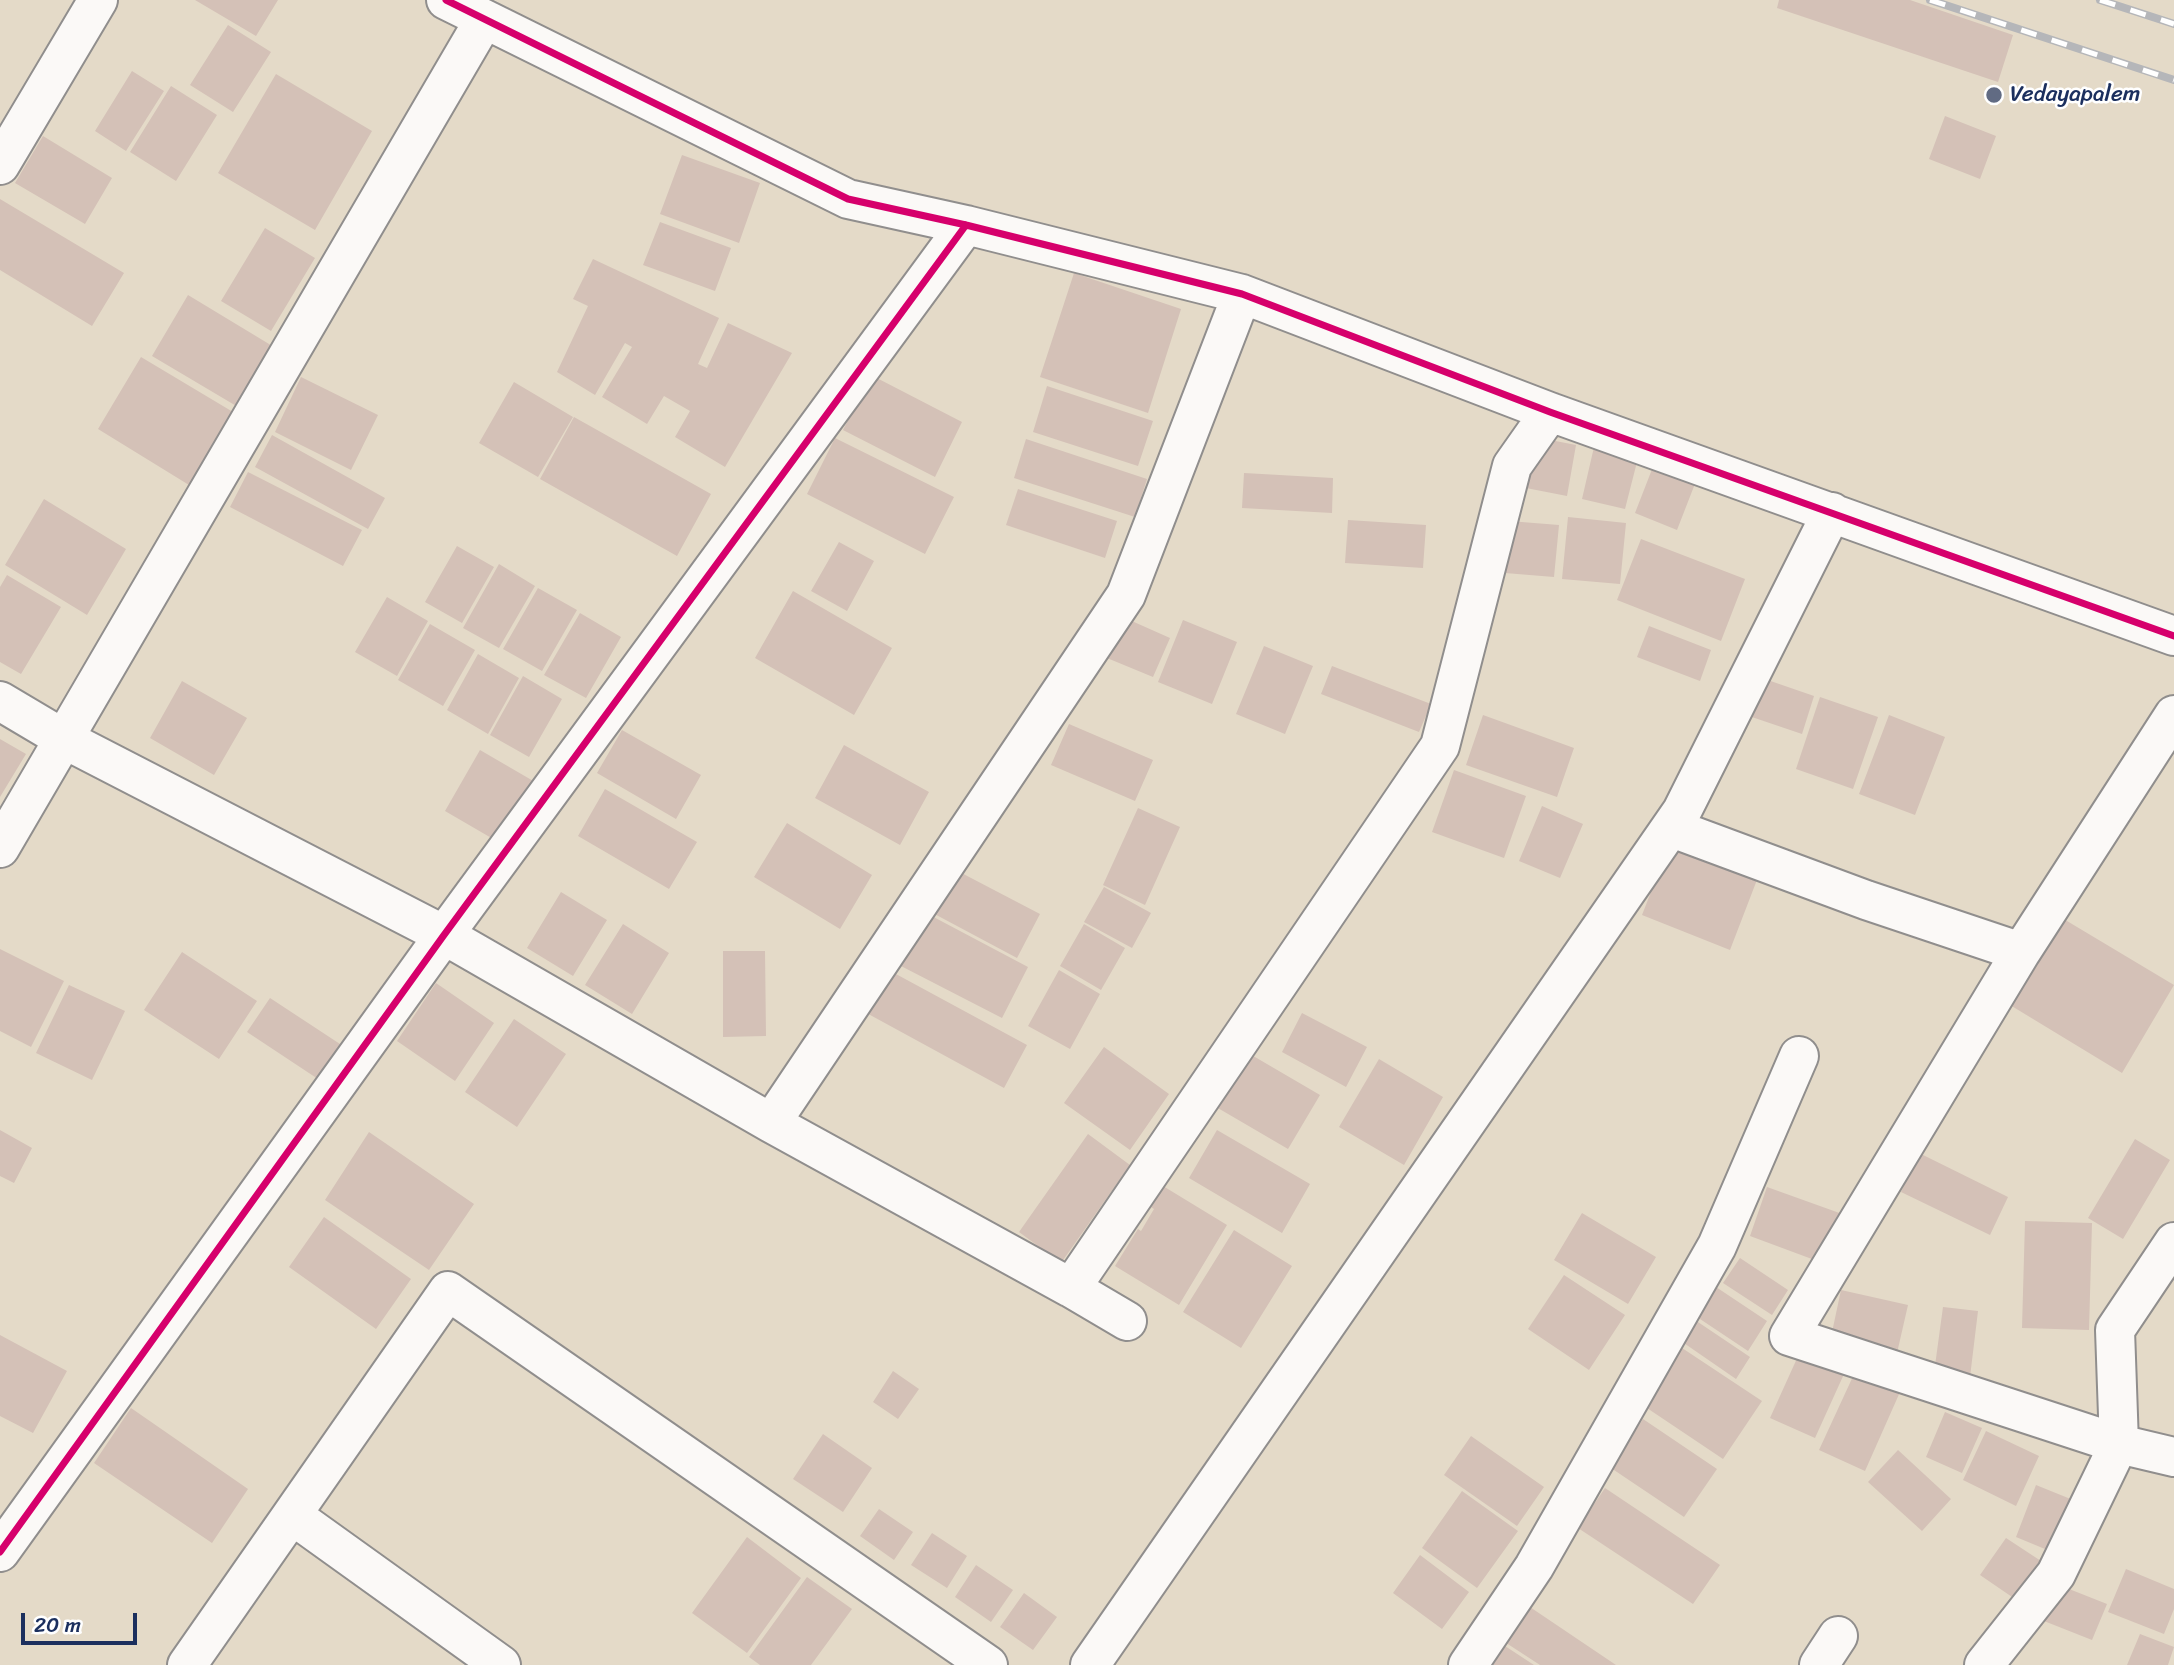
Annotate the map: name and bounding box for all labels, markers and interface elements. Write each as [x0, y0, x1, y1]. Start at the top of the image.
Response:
place label: Vedayapalem [2010, 81, 2141, 109]
marker: Vedayapalem [1984, 85, 2004, 105]
scale bar [24, 1598, 140, 1642]
text: 20 m [34, 1606, 81, 1644]

